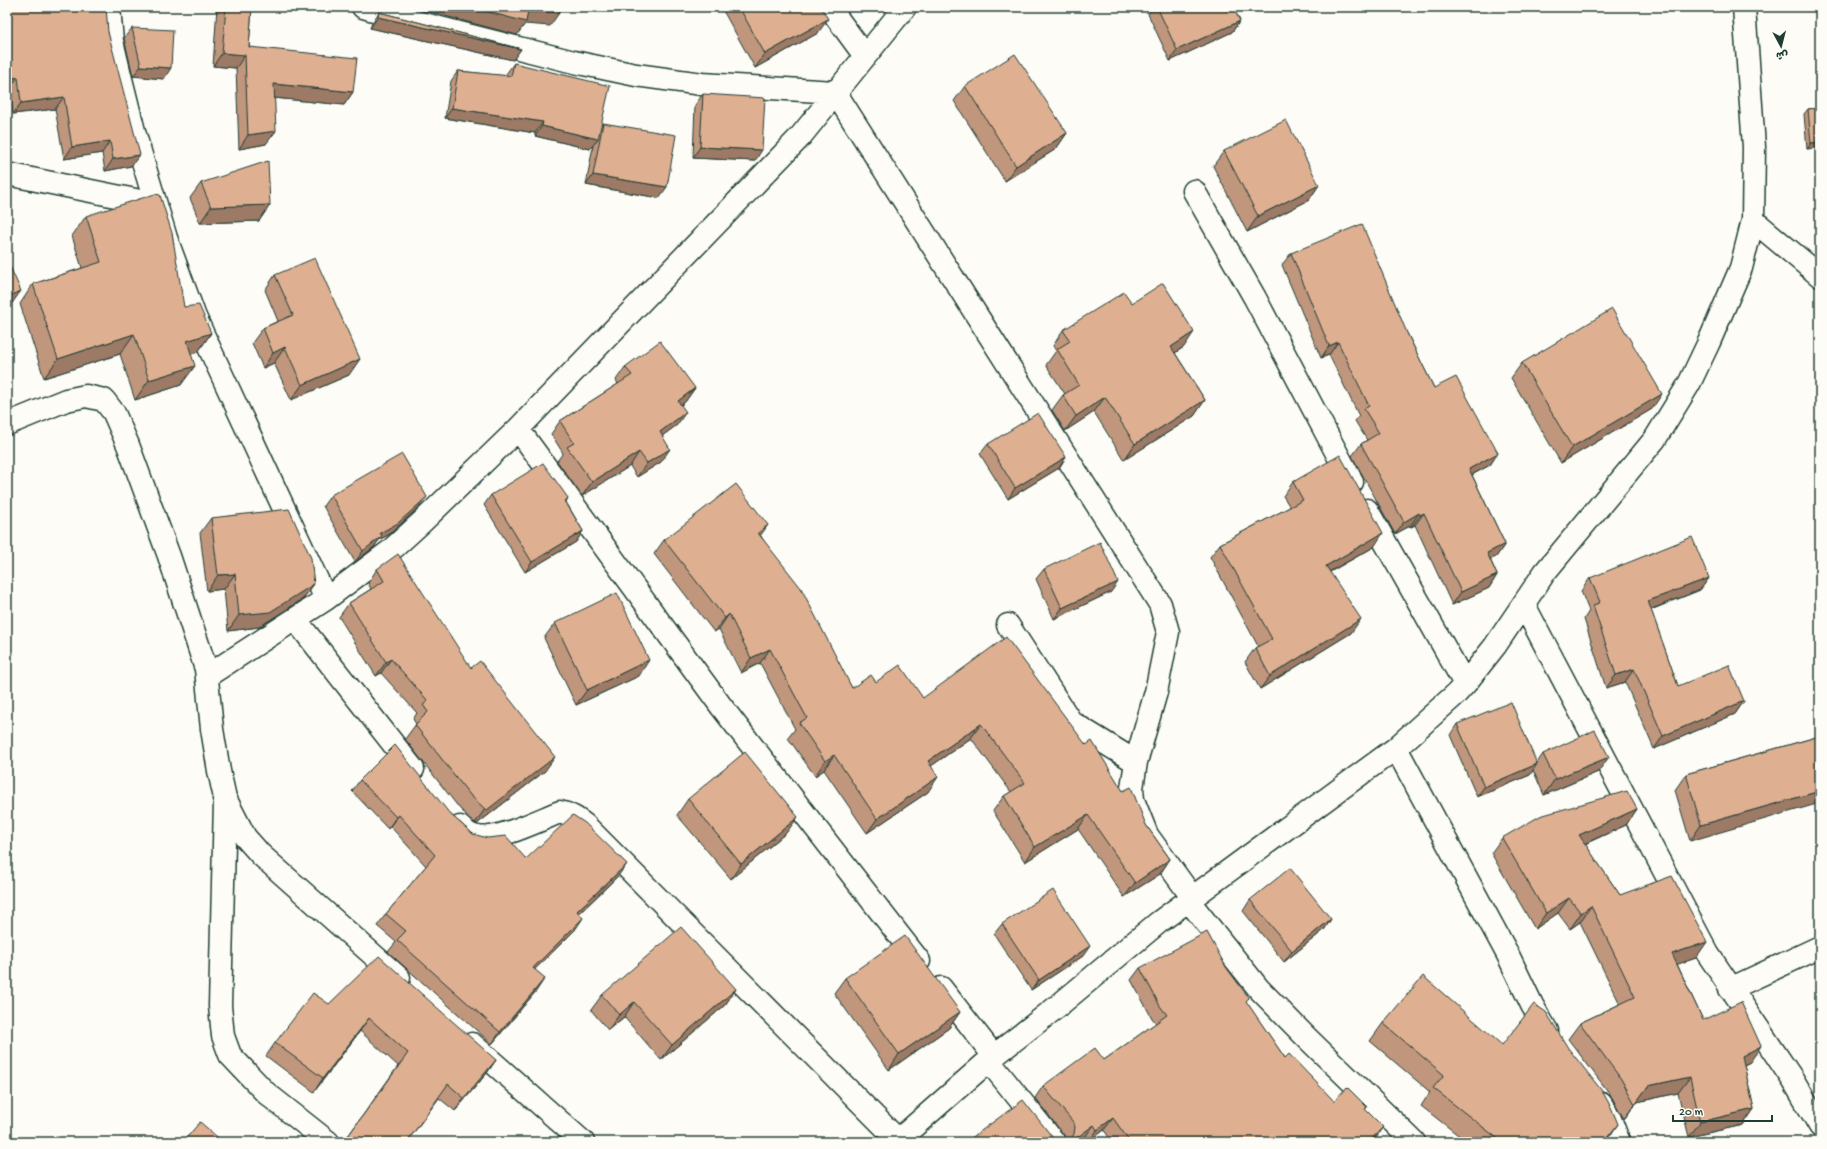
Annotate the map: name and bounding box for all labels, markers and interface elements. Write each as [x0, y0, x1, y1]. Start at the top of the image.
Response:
north arrow [1761, 26, 1801, 66]
text: ش [1775, 47, 1789, 61]
scale bar [1673, 1097, 1772, 1123]
text: 20 m [1679, 1106, 1704, 1120]

